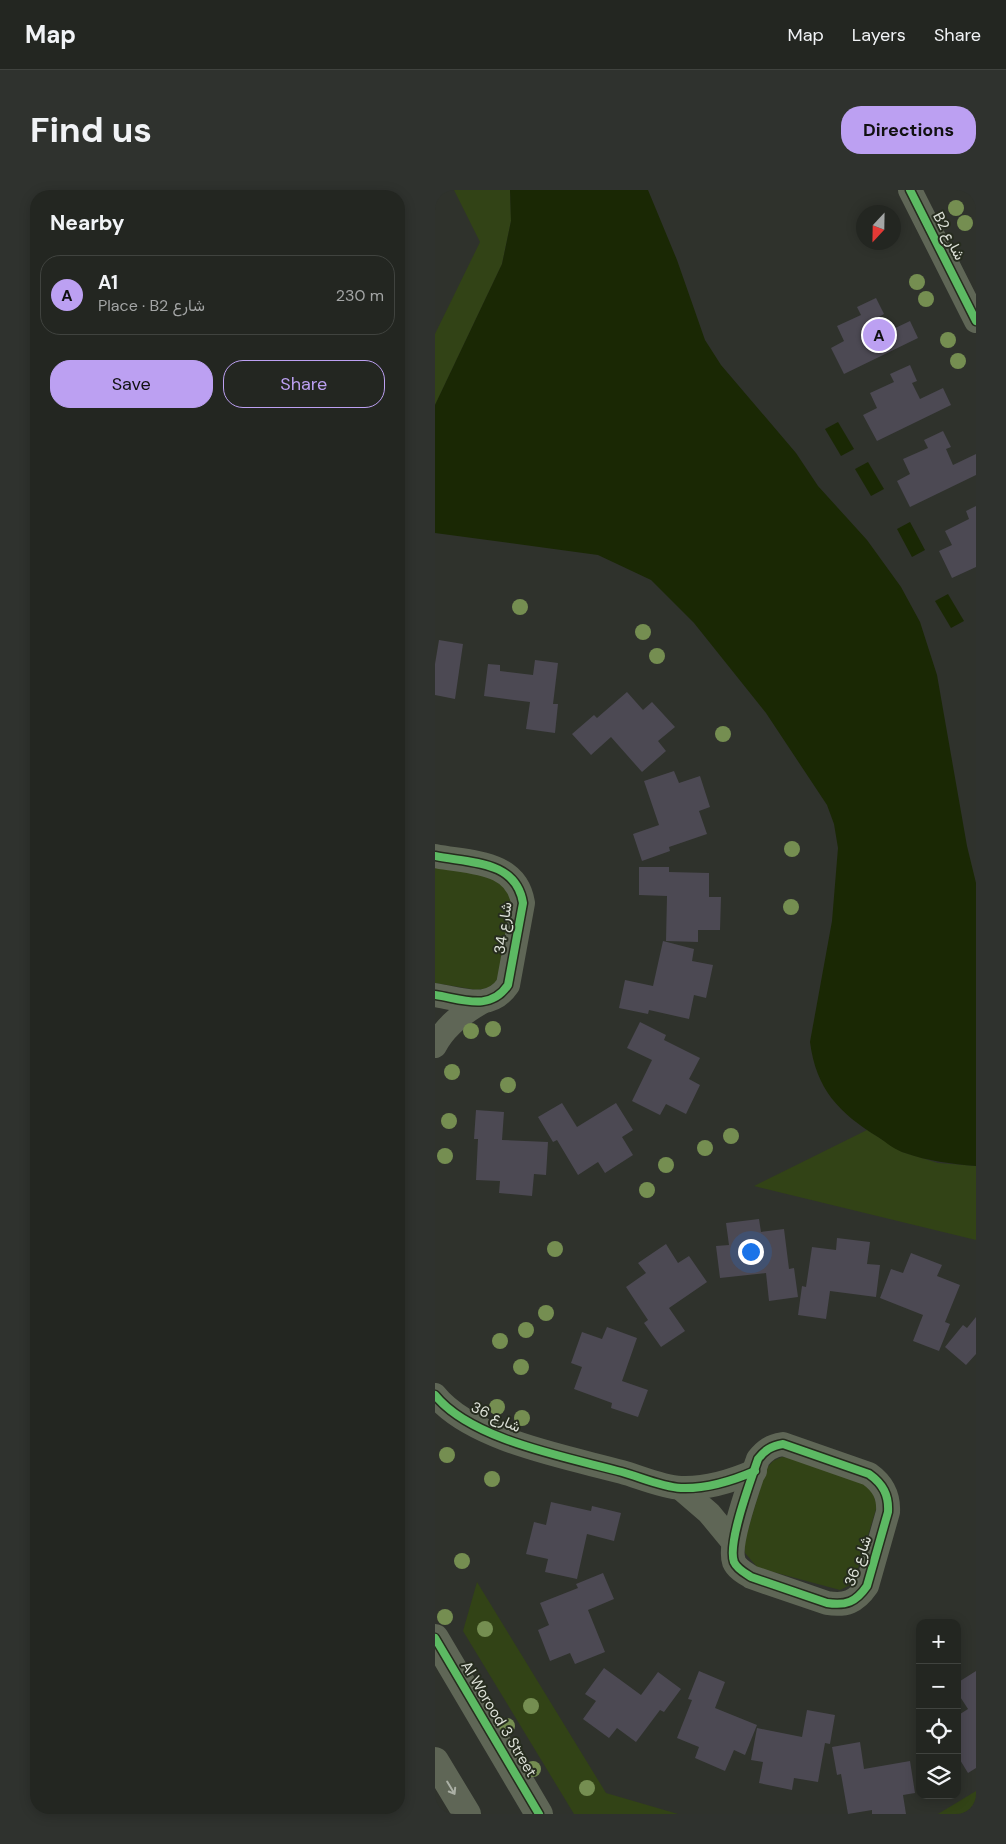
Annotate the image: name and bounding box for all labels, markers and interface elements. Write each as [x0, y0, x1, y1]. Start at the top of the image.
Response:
text: Map [25, 19, 76, 50]
text: Map [788, 23, 824, 47]
text: Layers [852, 23, 906, 47]
text: Share [934, 23, 981, 47]
button: Directions [841, 106, 976, 154]
text: Find us [30, 107, 152, 153]
north arrow [856, 205, 901, 250]
street label: B2 شارع [927, 208, 970, 264]
text: Nearby [50, 209, 124, 237]
text: A1 [98, 270, 118, 295]
text: A [61, 285, 73, 306]
text: 230 m [336, 285, 384, 306]
text: Place · B2 شارع [98, 295, 205, 316]
pin: A [863, 316, 895, 354]
button: Save [50, 360, 213, 408]
button: Share [223, 360, 385, 408]
street label: شارع 34 [489, 901, 518, 955]
your location [738, 1239, 764, 1265]
street label: شارع 36 [468, 1397, 524, 1438]
street label: شارع 36 [840, 1533, 877, 1589]
map controls [916, 1619, 961, 1799]
button: + [916, 1619, 961, 1664]
street label: Al Worood 3 Street [456, 1657, 542, 1781]
button: − [916, 1664, 961, 1709]
button: locate [916, 1709, 961, 1754]
button: layers [916, 1754, 961, 1799]
one-way arrow [447, 1780, 457, 1794]

